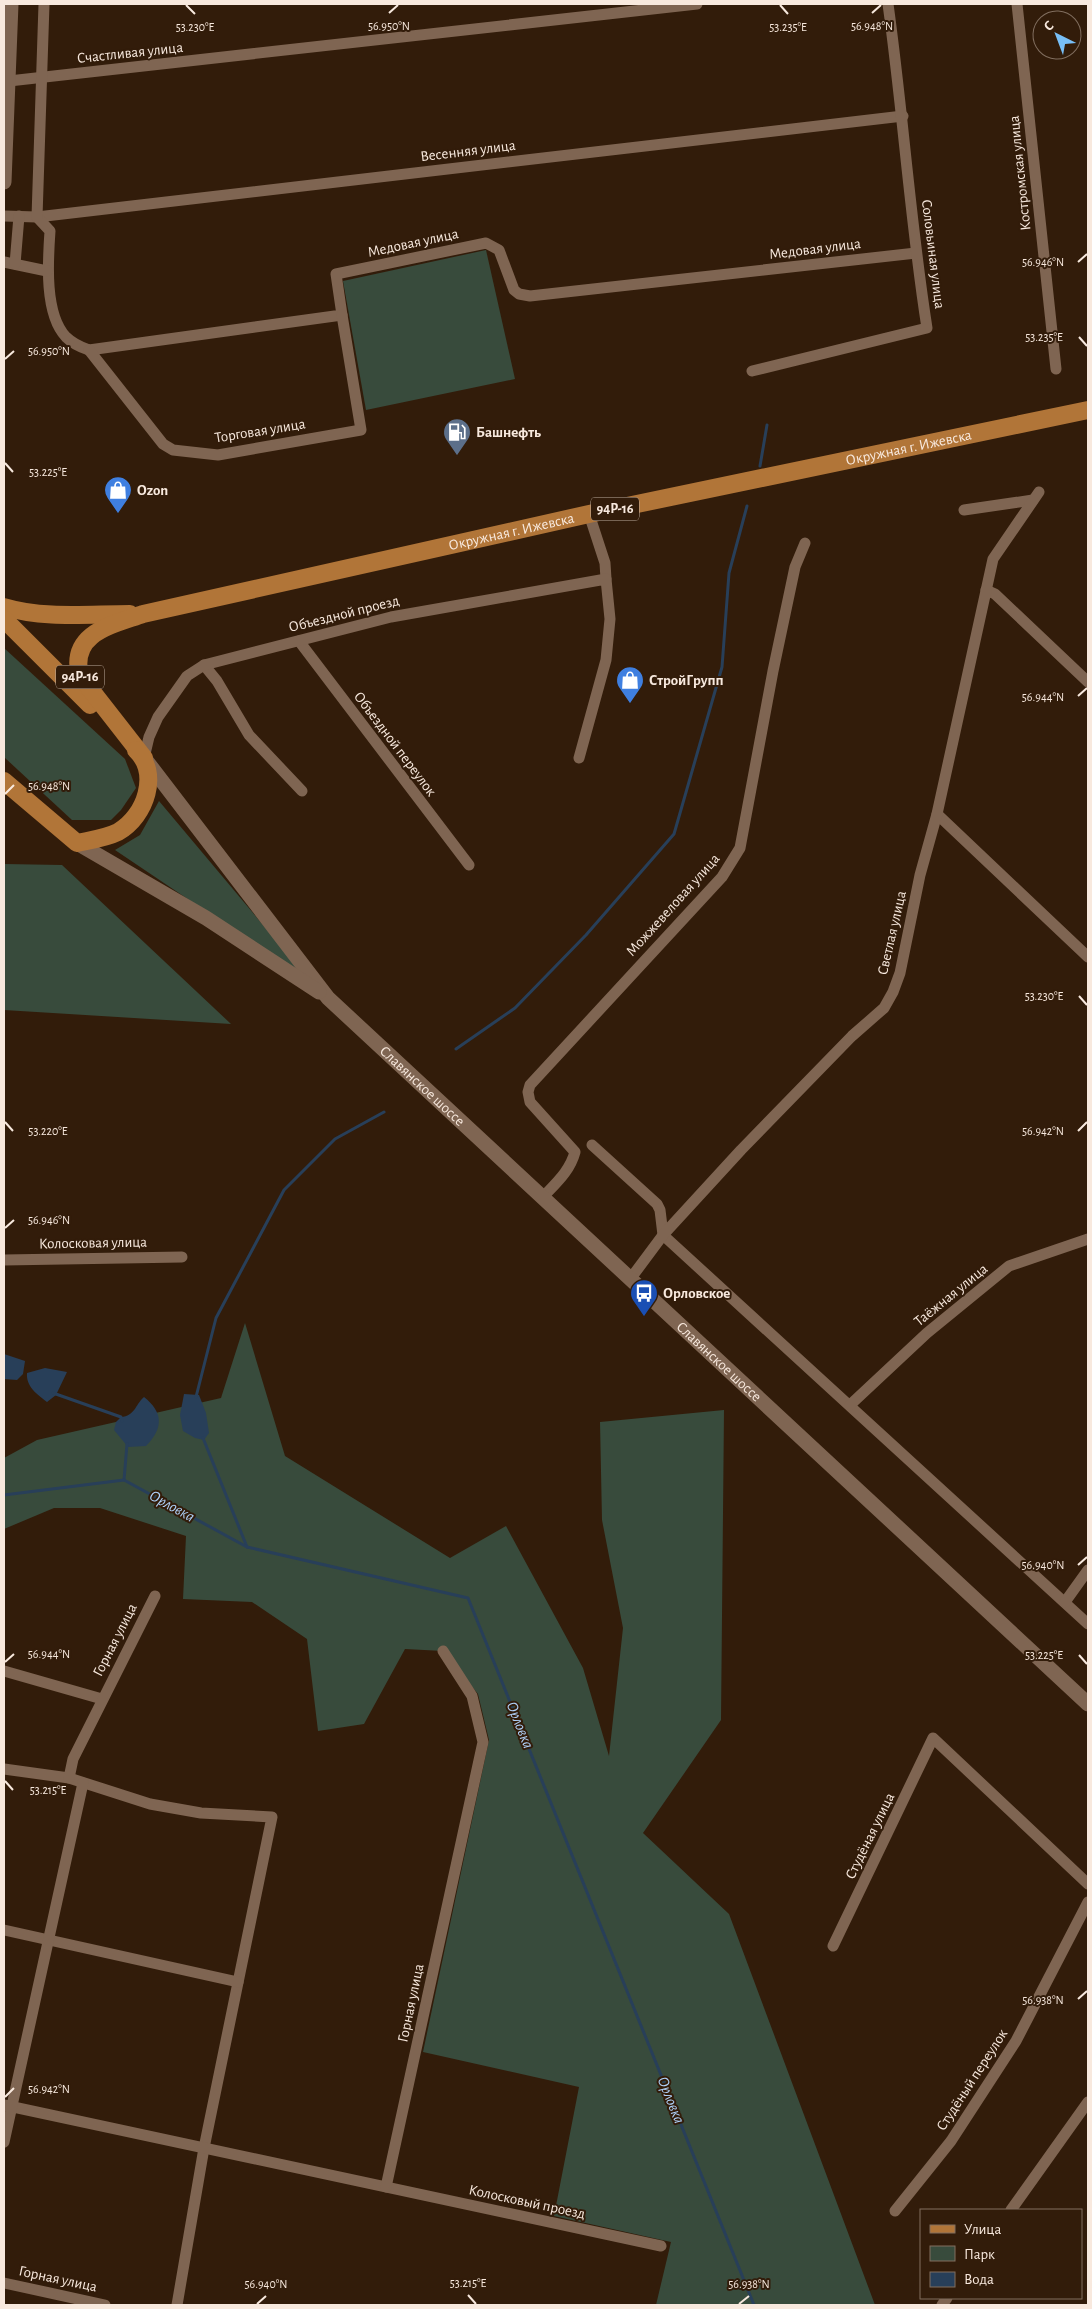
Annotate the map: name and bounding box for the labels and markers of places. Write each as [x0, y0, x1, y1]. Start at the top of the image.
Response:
fuel station icon: Башнефть [442, 417, 472, 456]
place label: Башнефть [476, 425, 541, 440]
shop icon: Ozon [103, 475, 133, 514]
place label: Ozon [137, 483, 168, 498]
shop icon: СтройГрупп [615, 665, 645, 704]
place label: СтройГрупп [649, 673, 724, 688]
bus stop icon: Орловское [629, 1278, 659, 1317]
place label: Орловское [663, 1286, 730, 1301]

